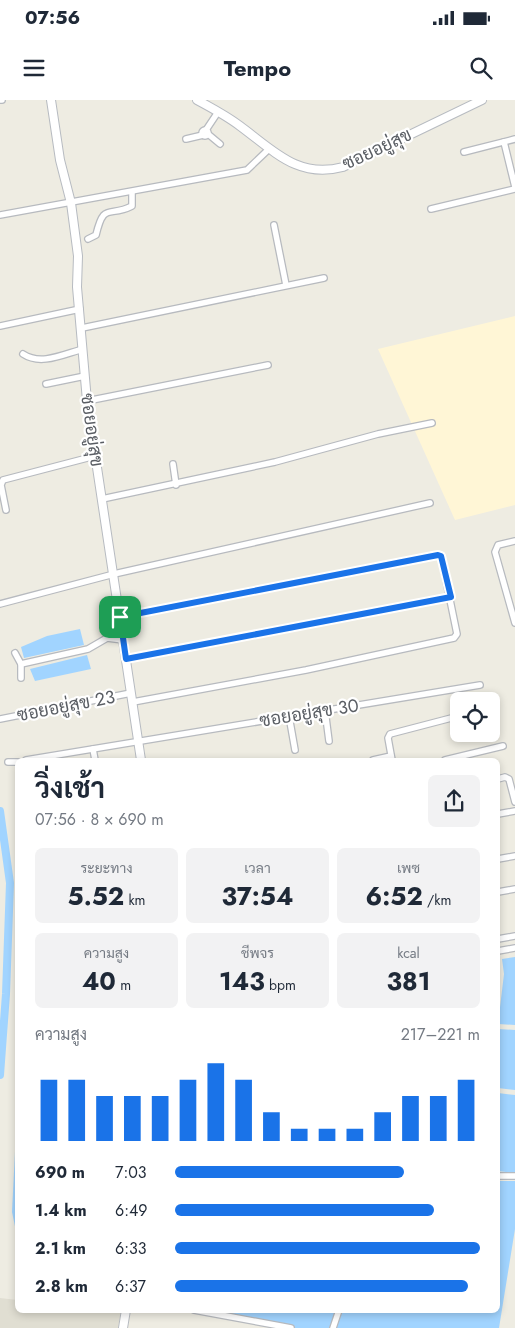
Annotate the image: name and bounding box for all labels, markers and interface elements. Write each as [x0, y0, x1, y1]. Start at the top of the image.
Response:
text: 07:56 [25, 4, 80, 31]
text: Tempo [224, 52, 291, 84]
icon: menu [20, 54, 48, 82]
icon: search [467, 54, 495, 82]
street label: ซอยอยู่สุข [338, 122, 416, 176]
street label: ซอยอยู่สุข [74, 392, 110, 468]
pin [99, 596, 141, 638]
icon: arrive [106, 603, 134, 631]
street label: ซอยอยู่สุข 23 [15, 684, 117, 728]
street label: ซอยอยู่สุข 30 [258, 692, 361, 734]
map controls [450, 692, 500, 742]
button: locate [450, 692, 500, 742]
text: วิ่งเช้า [35, 768, 105, 809]
button: share [428, 775, 480, 827]
text: 07:56 · 8 × 690 m [35, 808, 164, 831]
text: ระยะทาง [80, 858, 133, 878]
text: เวลา [244, 858, 271, 878]
text: เพซ [397, 858, 420, 878]
text: 5.52 [68, 878, 124, 914]
text: 37:54 [222, 878, 293, 914]
text: 6:52 [366, 878, 423, 914]
text: km [124, 890, 145, 910]
text: /km [423, 890, 451, 910]
text: ความสูง [84, 943, 129, 963]
text: ชีพจร [241, 943, 274, 963]
text: kcal [397, 943, 420, 963]
text: 40 [82, 963, 116, 999]
text: 143 [219, 963, 265, 999]
text: 381 [387, 963, 430, 999]
text: m [116, 975, 131, 995]
text: bpm [265, 975, 296, 995]
text: ความสูง [35, 1023, 87, 1046]
text: 217–221 m [401, 1023, 480, 1046]
text: 690 m [35, 1161, 85, 1184]
text: 7:03 [115, 1161, 147, 1184]
text: 1.4 km [35, 1199, 87, 1222]
text: 6:49 [115, 1199, 148, 1222]
text: 2.1 km [35, 1237, 86, 1260]
text: 6:33 [115, 1237, 147, 1260]
text: 2.8 km [35, 1275, 88, 1298]
text: 6:37 [115, 1275, 146, 1298]

